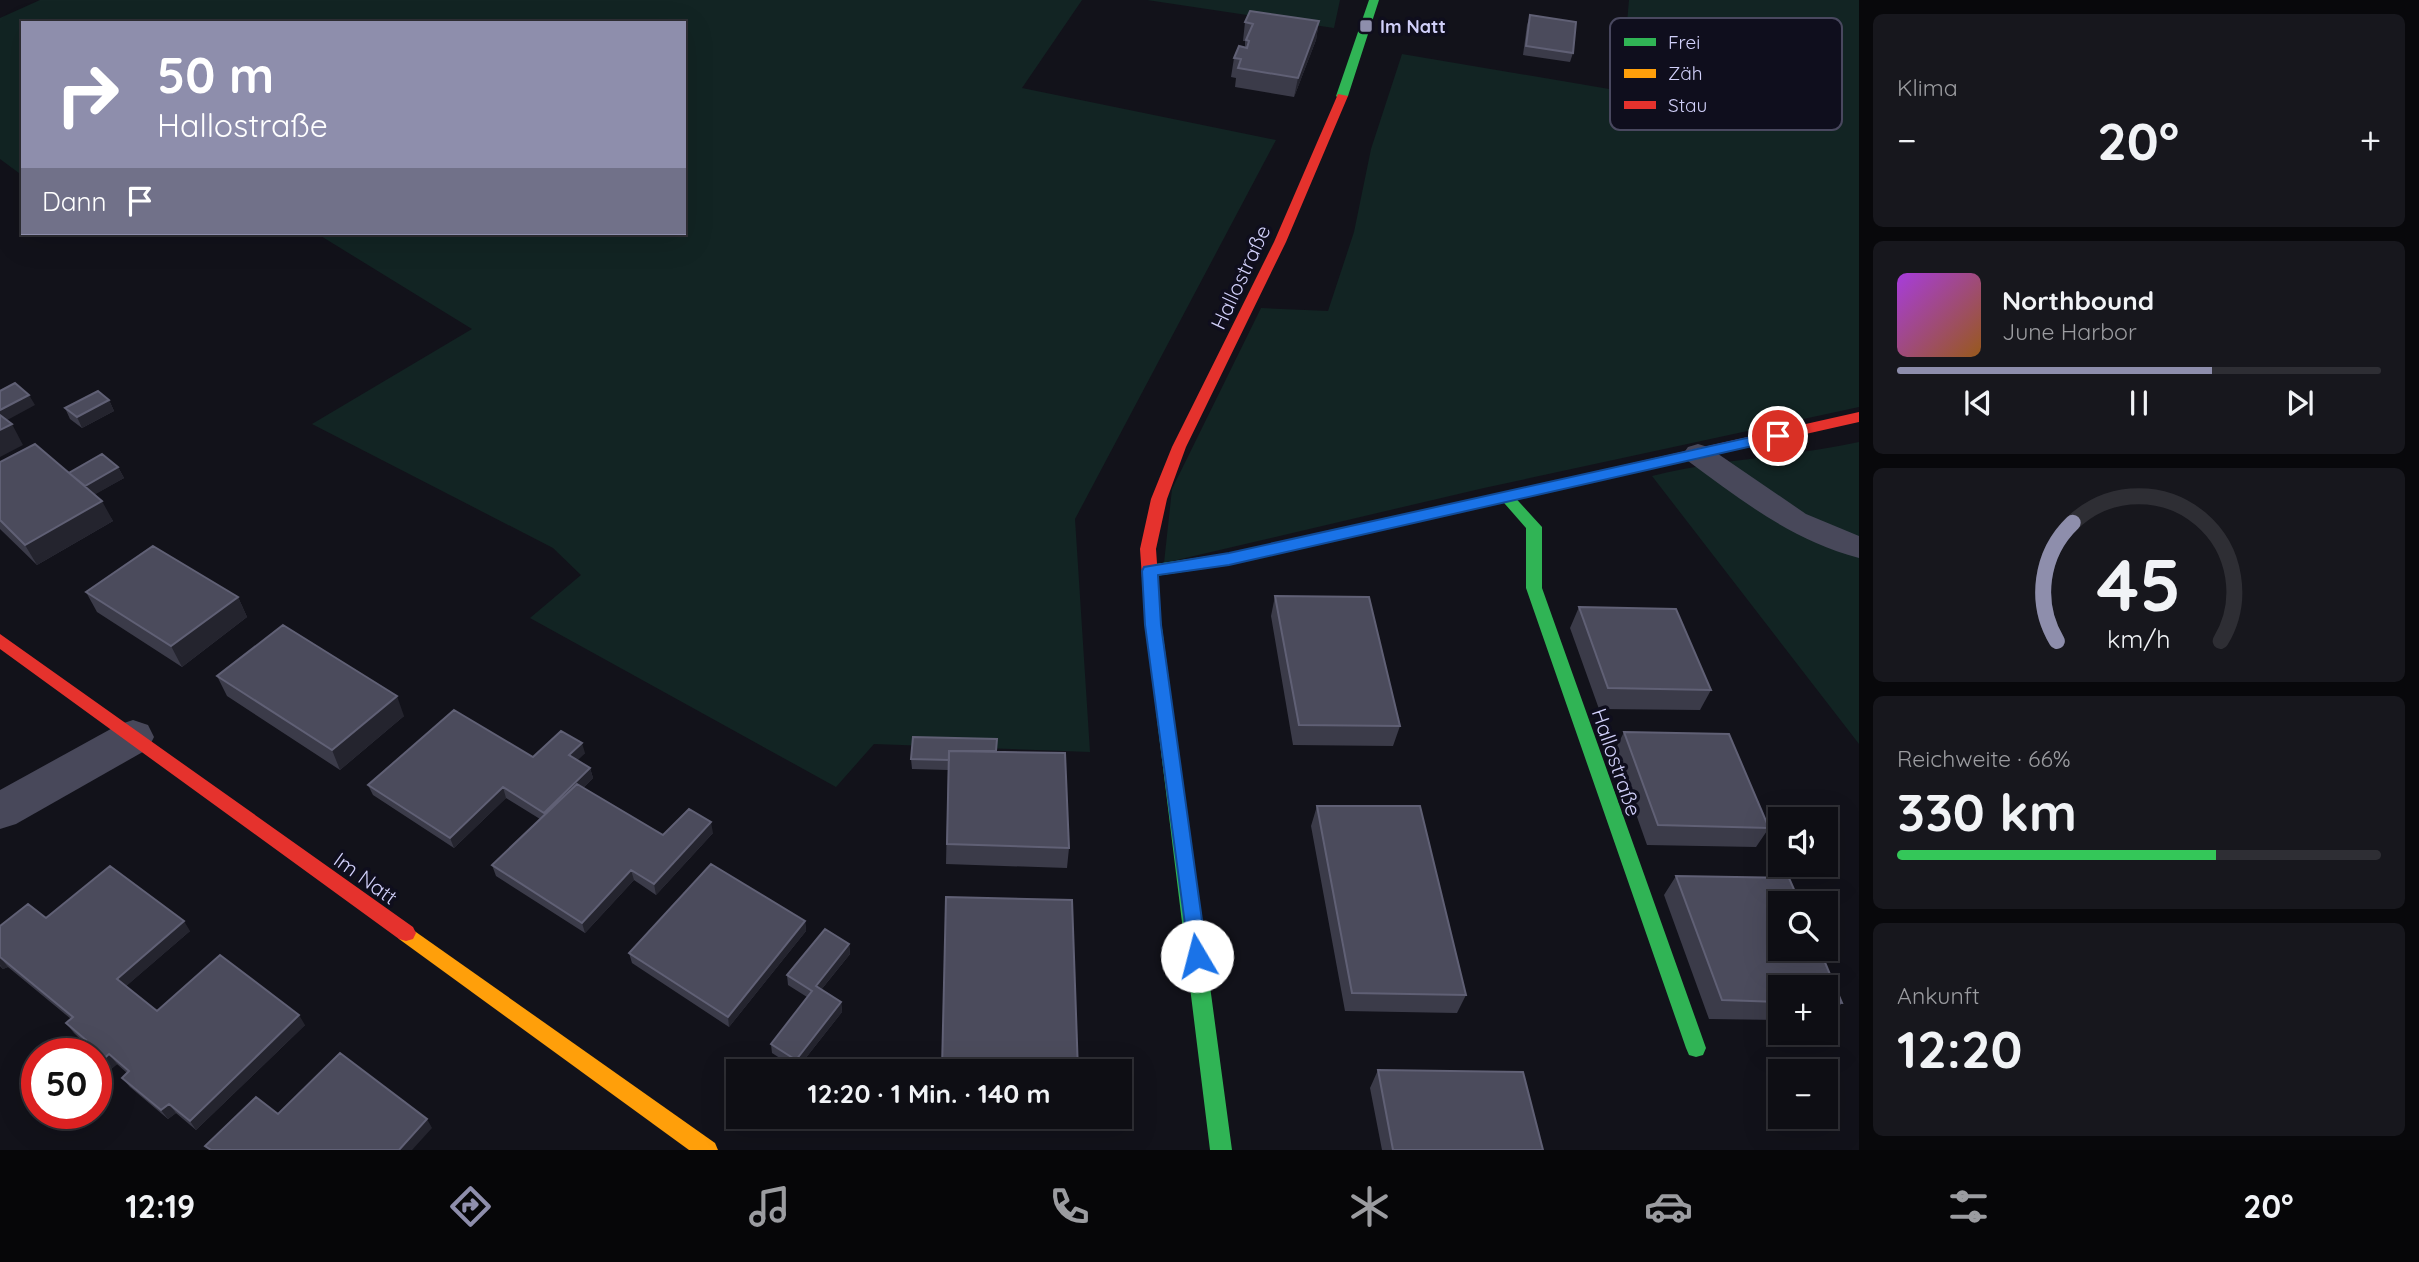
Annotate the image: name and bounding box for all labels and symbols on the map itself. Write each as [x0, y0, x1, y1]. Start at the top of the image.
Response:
place label: Im Natt [1380, 15, 1446, 38]
marker: Im Natt [1358, 18, 1374, 34]
legend [1610, 18, 1842, 130]
text: Frei [1668, 30, 1700, 54]
text: Zäh [1668, 61, 1703, 85]
text: Stau [1668, 93, 1707, 117]
street label: Hallostraße [1205, 221, 1275, 333]
pin [1748, 406, 1808, 466]
street label: Hallostraße [1586, 705, 1648, 819]
street label: Im Natt [329, 846, 403, 910]
position arrow [1160, 919, 1234, 993]
speed limit sign: 50 [21, 1038, 112, 1129]

